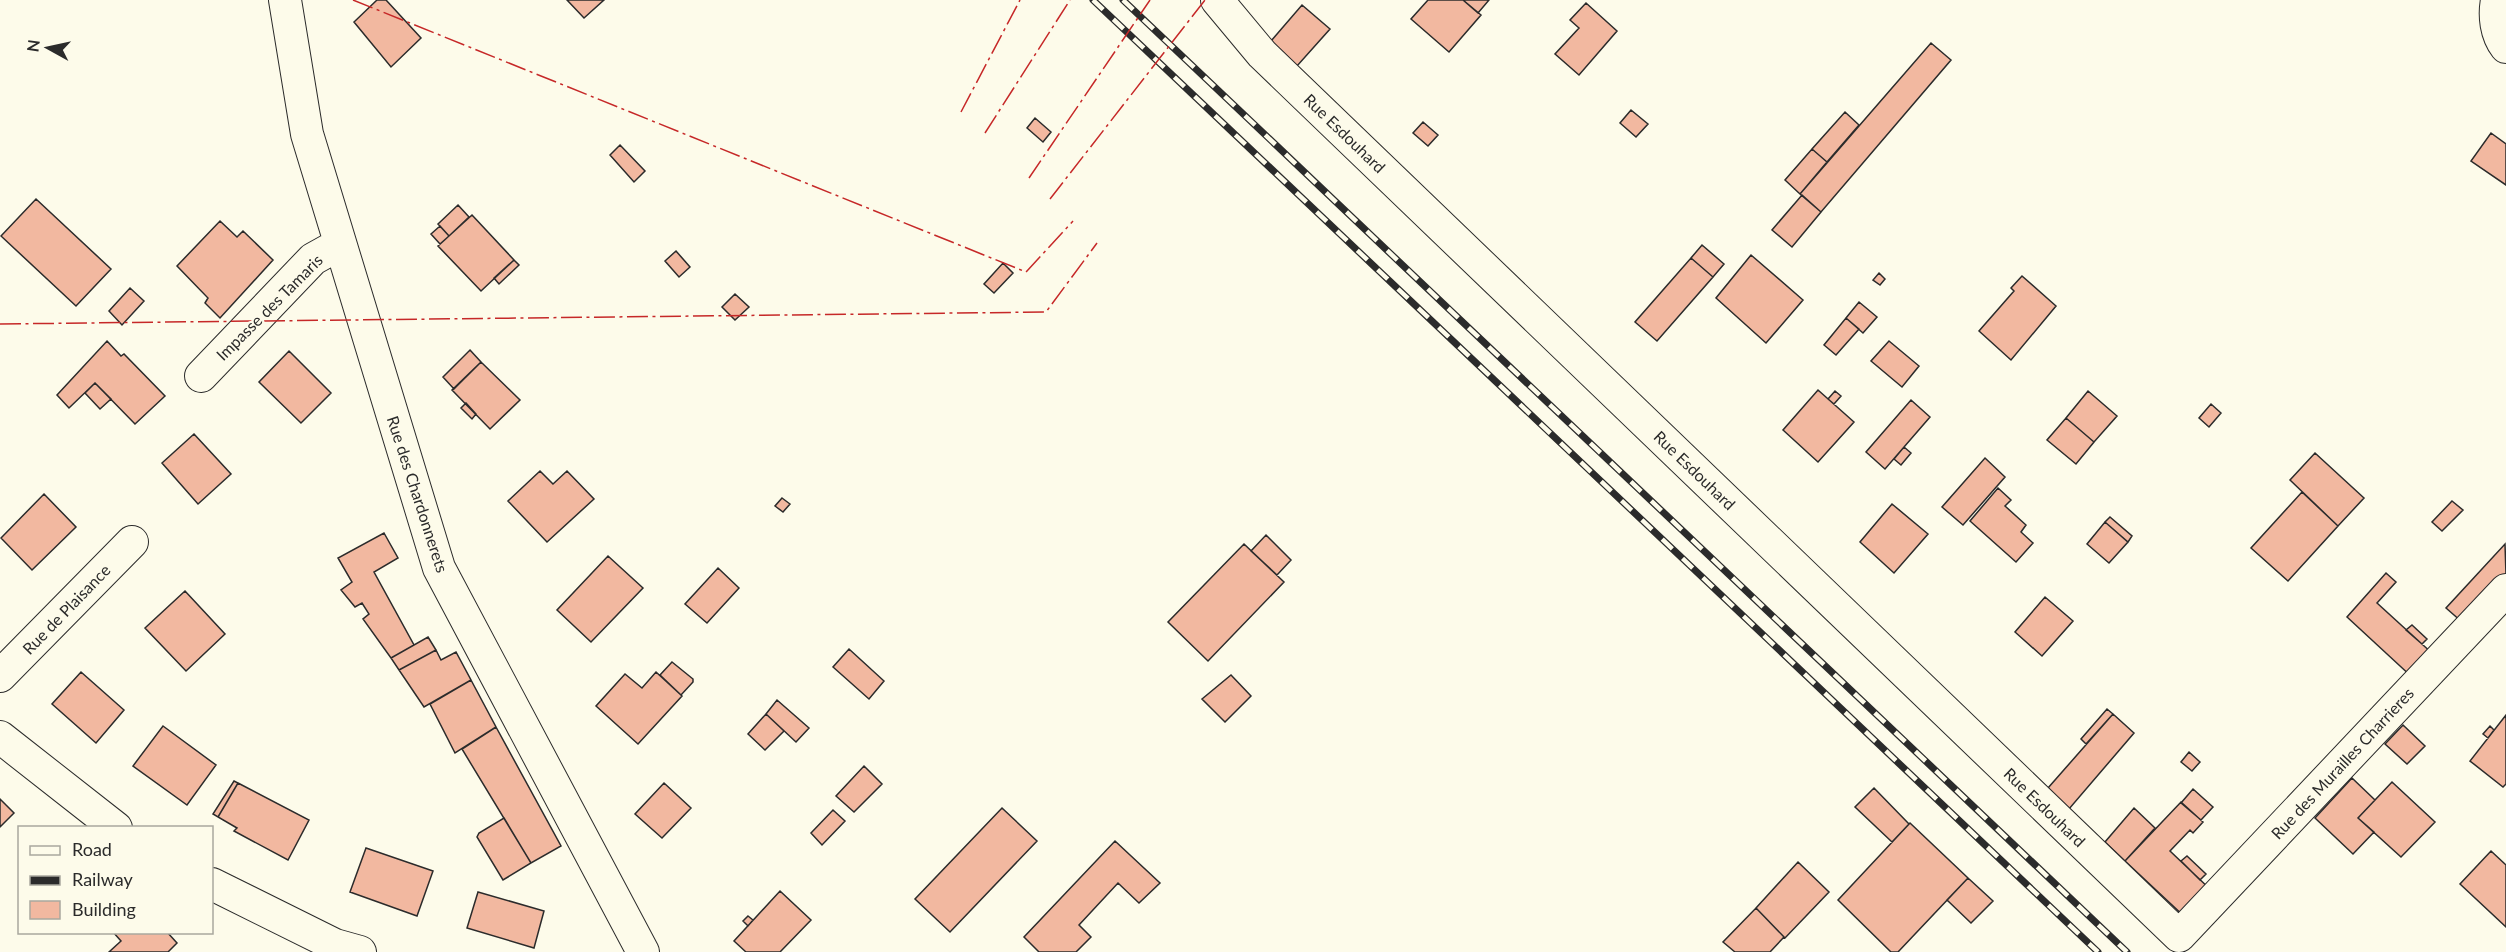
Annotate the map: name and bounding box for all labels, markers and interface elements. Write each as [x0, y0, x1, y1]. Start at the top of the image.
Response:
north arrow [18, 18, 78, 78]
text: N [22, 38, 43, 53]
street label: Rue Esdouhard [1300, 90, 1390, 176]
street label: Impasse des Tamaris [212, 250, 326, 364]
street label: Rue des Chardonnerets [384, 413, 452, 575]
street label: Rue Esdouhard [1650, 427, 1740, 513]
street label: Rue de Plaisance [18, 560, 114, 658]
street label: Rue des Murailles Charrieres [2267, 683, 2417, 843]
street label: Rue Esdouhard [2000, 764, 2090, 850]
legend [18, 826, 213, 934]
text: Road [72, 838, 112, 860]
text: Railway [72, 868, 133, 890]
text: Building [72, 898, 136, 920]

